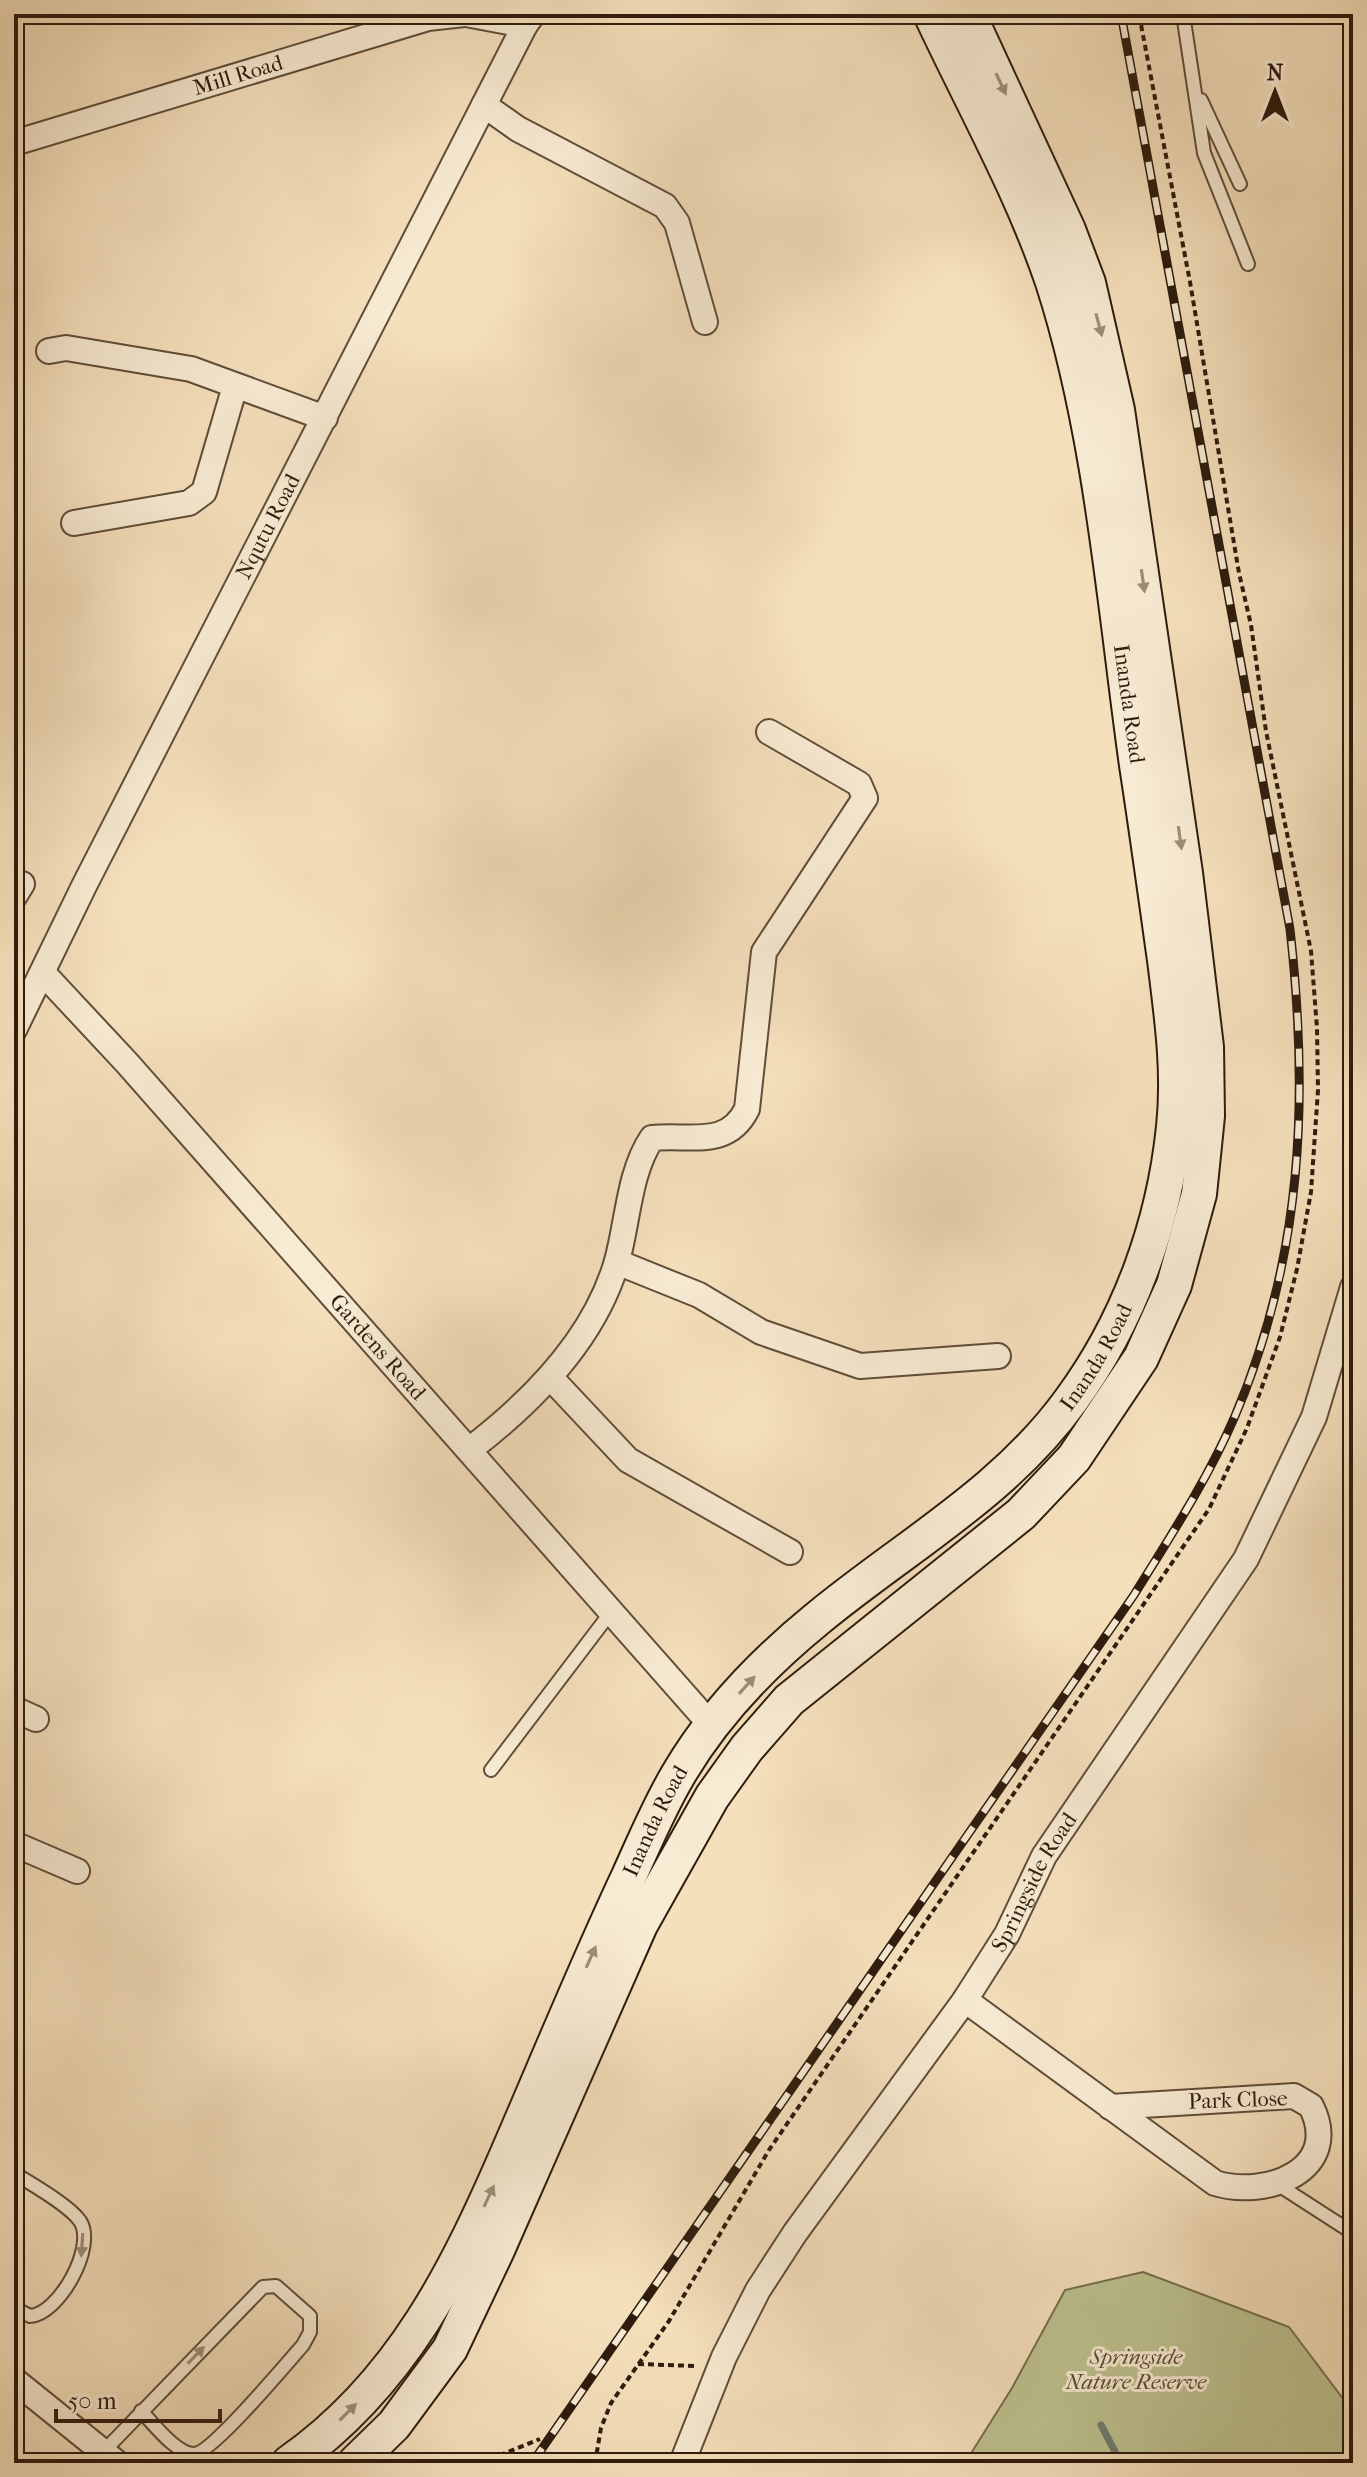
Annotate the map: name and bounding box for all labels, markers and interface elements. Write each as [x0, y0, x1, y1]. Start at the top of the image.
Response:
street label: Mill Road [190, 49, 287, 101]
north arrow [1235, 52, 1315, 132]
text: N [1267, 60, 1284, 86]
one-way arrow [994, 73, 1008, 96]
one-way arrow [1093, 312, 1105, 337]
street label: Nqutu Road [231, 469, 306, 583]
one-way arrow [1137, 569, 1150, 594]
street label: Inanda Road [1108, 643, 1150, 766]
one-way arrow [1174, 826, 1187, 851]
street label: Gardens Road [324, 1289, 432, 1406]
street label: Inanda Road [1054, 1299, 1138, 1416]
one-way arrow [738, 1676, 756, 1695]
street label: Inanda Road [617, 1760, 694, 1881]
street label: Springside Road [986, 1807, 1083, 1957]
one-way arrow [584, 1945, 598, 1969]
street label: Park Close [1188, 2085, 1288, 2115]
one-way arrow [482, 2185, 496, 2208]
one-way arrow [75, 2233, 88, 2258]
park label: Springside Nature Reserve [1065, 2344, 1207, 2395]
one-way arrow [186, 2346, 205, 2365]
scale bar [56, 2373, 220, 2423]
text: 50 m [68, 2387, 117, 2415]
one-way arrow [338, 2403, 357, 2422]

